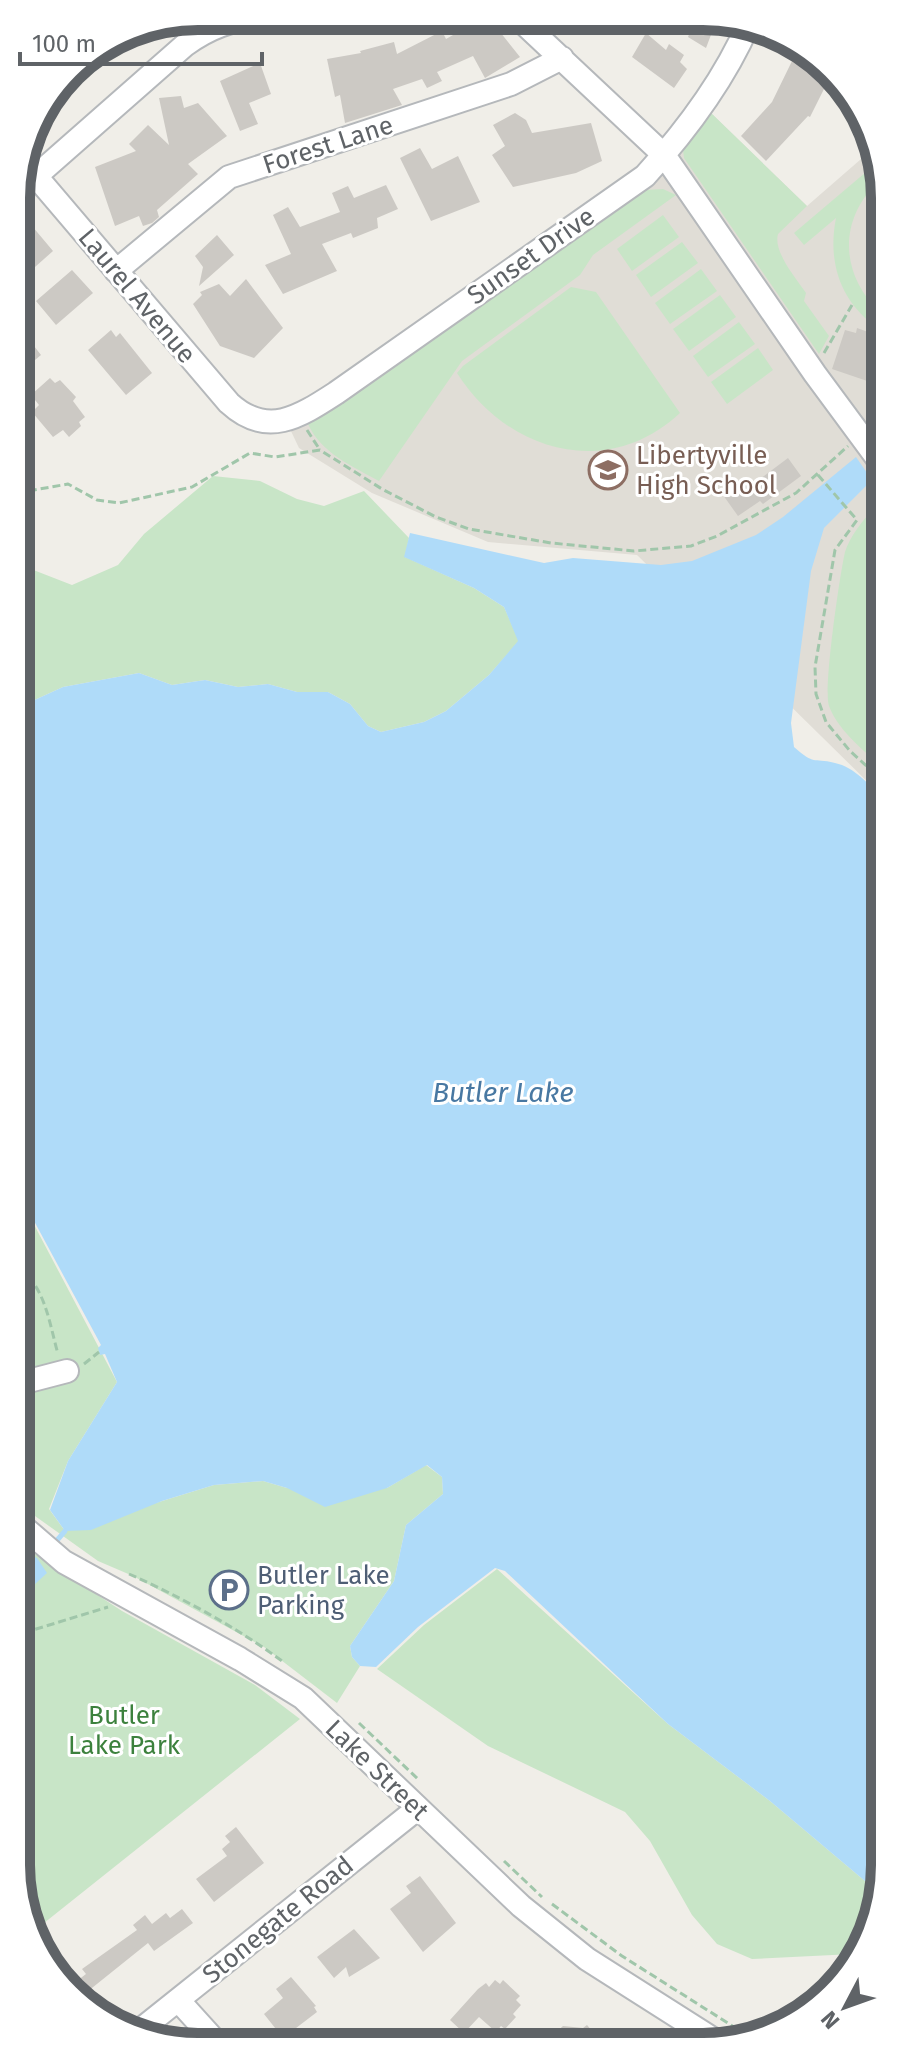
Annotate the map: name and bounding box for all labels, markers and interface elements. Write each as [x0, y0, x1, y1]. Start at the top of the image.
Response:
scale bar [20, 16, 262, 66]
text: 100 m [32, 30, 96, 58]
street label: Forest Lane [259, 109, 397, 181]
street label: Sunset Drive [461, 201, 601, 311]
street label: Laurel Avenue [72, 222, 202, 370]
place label: Libertyville High School [636, 440, 777, 501]
school or university icon: Libertyville High School [587, 449, 629, 491]
water label: Butler Lake [432, 1076, 574, 1109]
place label: Butler Lake Parking [257, 1560, 390, 1621]
parking icon: Butler Lake Parking [208, 1569, 250, 1611]
park label: Butler Lake Park [68, 1700, 181, 1761]
street label: Lake Street [319, 1713, 436, 1827]
street label: Stonegate Road [196, 1850, 360, 1990]
north arrow [805, 1967, 885, 2047]
text: N [815, 2005, 845, 2034]

